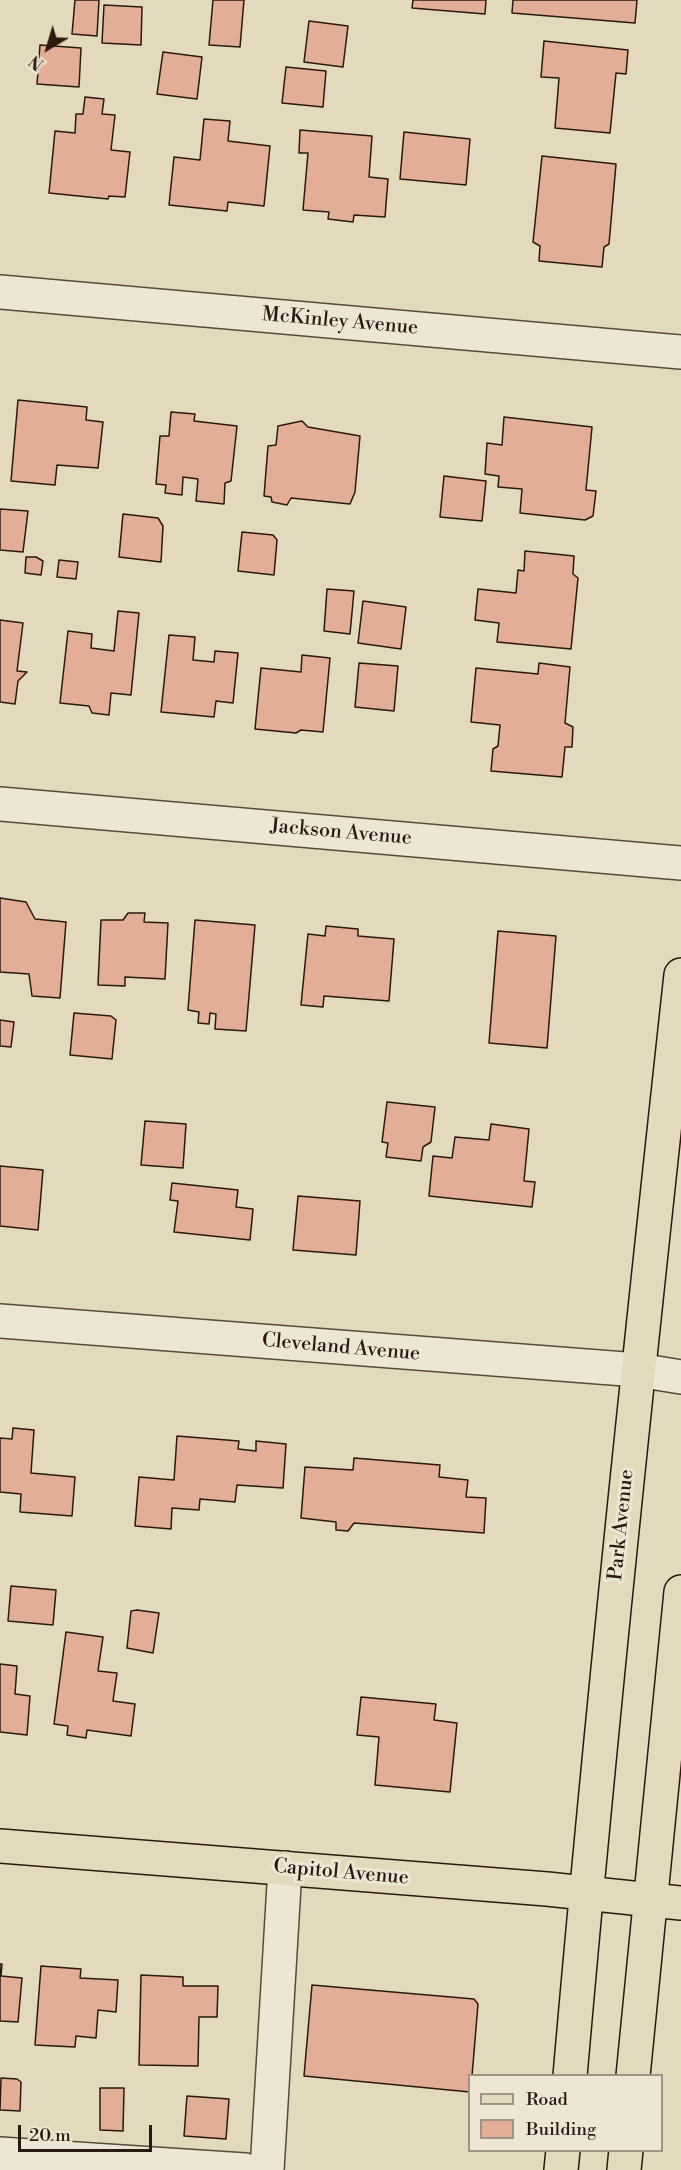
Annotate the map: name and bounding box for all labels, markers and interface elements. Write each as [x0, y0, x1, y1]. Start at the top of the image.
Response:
north arrow [18, 18, 78, 78]
text: N [26, 50, 48, 74]
street label: McKinley Avenue [261, 303, 419, 341]
street label: Jackson Avenue [269, 815, 413, 851]
street label: Cleveland Avenue [261, 1329, 421, 1367]
street label: Park Avenue [604, 1468, 640, 1582]
street label: Capitol Avenue [272, 1855, 410, 1891]
legend [468, 2074, 663, 2152]
text: Road [526, 2088, 568, 2111]
scale bar [21, 2113, 154, 2151]
text: Building [526, 2118, 596, 2141]
text: 20 m [29, 2124, 71, 2147]

